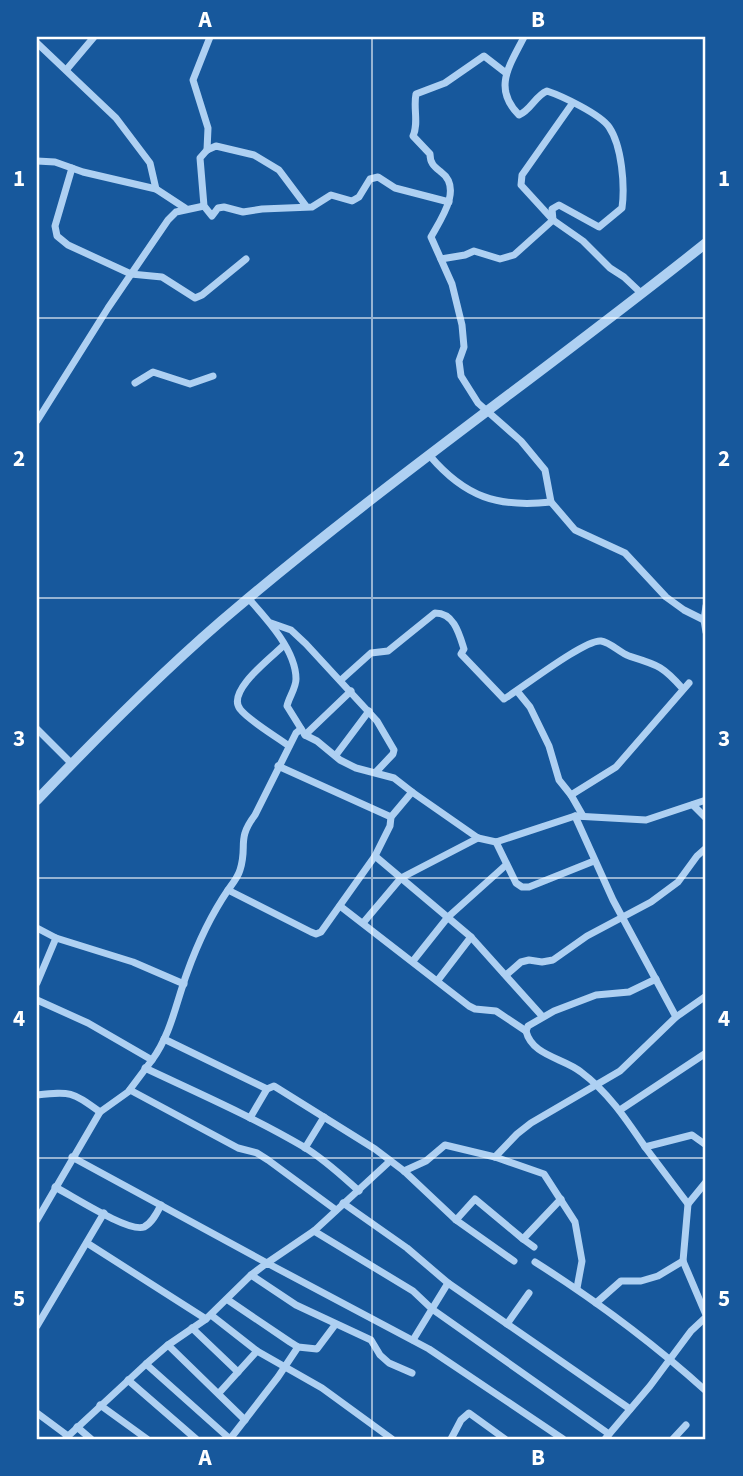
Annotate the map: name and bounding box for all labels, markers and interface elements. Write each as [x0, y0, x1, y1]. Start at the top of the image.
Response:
text: A [197, 3, 212, 36]
text: B [531, 3, 545, 36]
text: 1 [13, 162, 25, 195]
text: 1 [718, 162, 730, 195]
text: 2 [13, 442, 25, 475]
text: 2 [718, 442, 730, 475]
text: 3 [13, 722, 25, 755]
text: 3 [718, 722, 730, 755]
text: 4 [13, 1002, 25, 1035]
text: 4 [718, 1002, 730, 1035]
text: 5 [13, 1282, 25, 1315]
text: 5 [718, 1282, 730, 1315]
text: A [197, 1441, 212, 1474]
text: B [531, 1441, 545, 1474]

